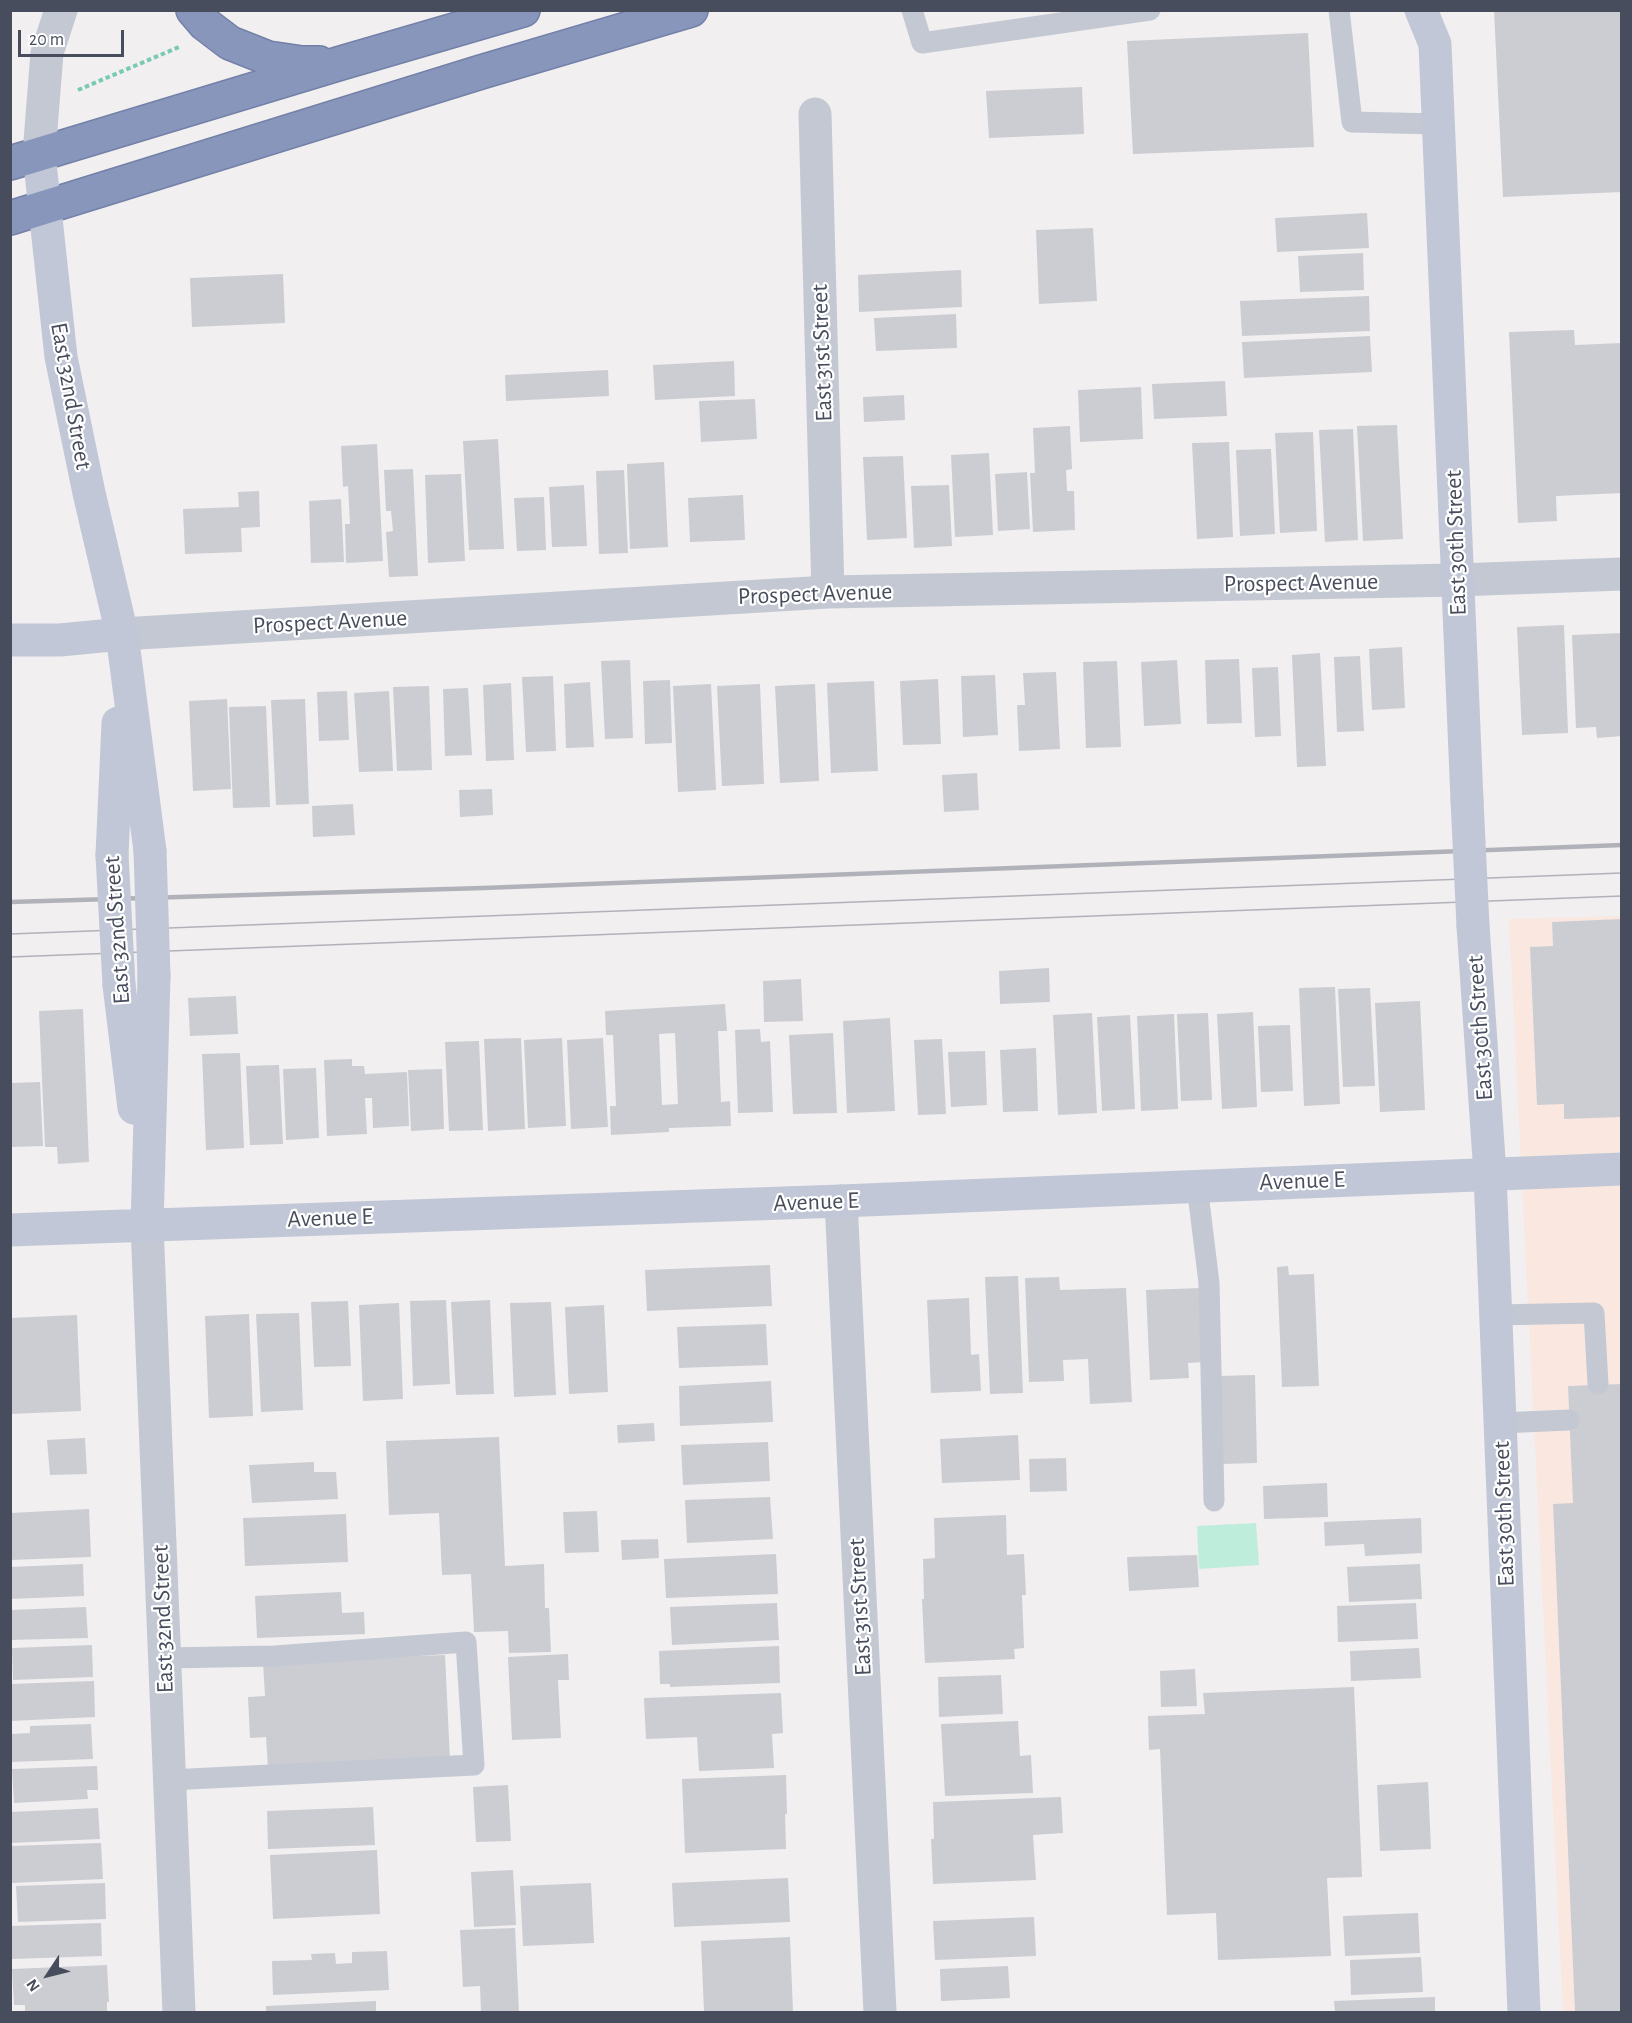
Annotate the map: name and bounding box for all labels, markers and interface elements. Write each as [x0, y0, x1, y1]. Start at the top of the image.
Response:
scale bar [21, 18, 128, 56]
text: 20 m [29, 31, 64, 49]
street label: East 31st Street [805, 284, 839, 422]
street label: East 32nd Street [44, 320, 98, 472]
street label: East 30th Street [1439, 470, 1473, 616]
street label: Prospect Avenue [1223, 567, 1379, 599]
street label: Prospect Avenue [737, 577, 893, 611]
street label: Prospect Avenue [252, 604, 408, 640]
street label: East 32nd Street [97, 855, 137, 1005]
street label: East 30th Street [1461, 954, 1499, 1102]
street label: Avenue E [1259, 1165, 1345, 1197]
street label: Avenue E [773, 1186, 859, 1218]
street label: Avenue E [287, 1202, 373, 1234]
street label: East 30th Street [1487, 1441, 1521, 1587]
street label: East 31st Street [842, 1537, 878, 1677]
street label: East 32nd Street [146, 1544, 180, 1694]
north arrow [18, 1945, 78, 2005]
text: N [24, 1976, 43, 1994]

